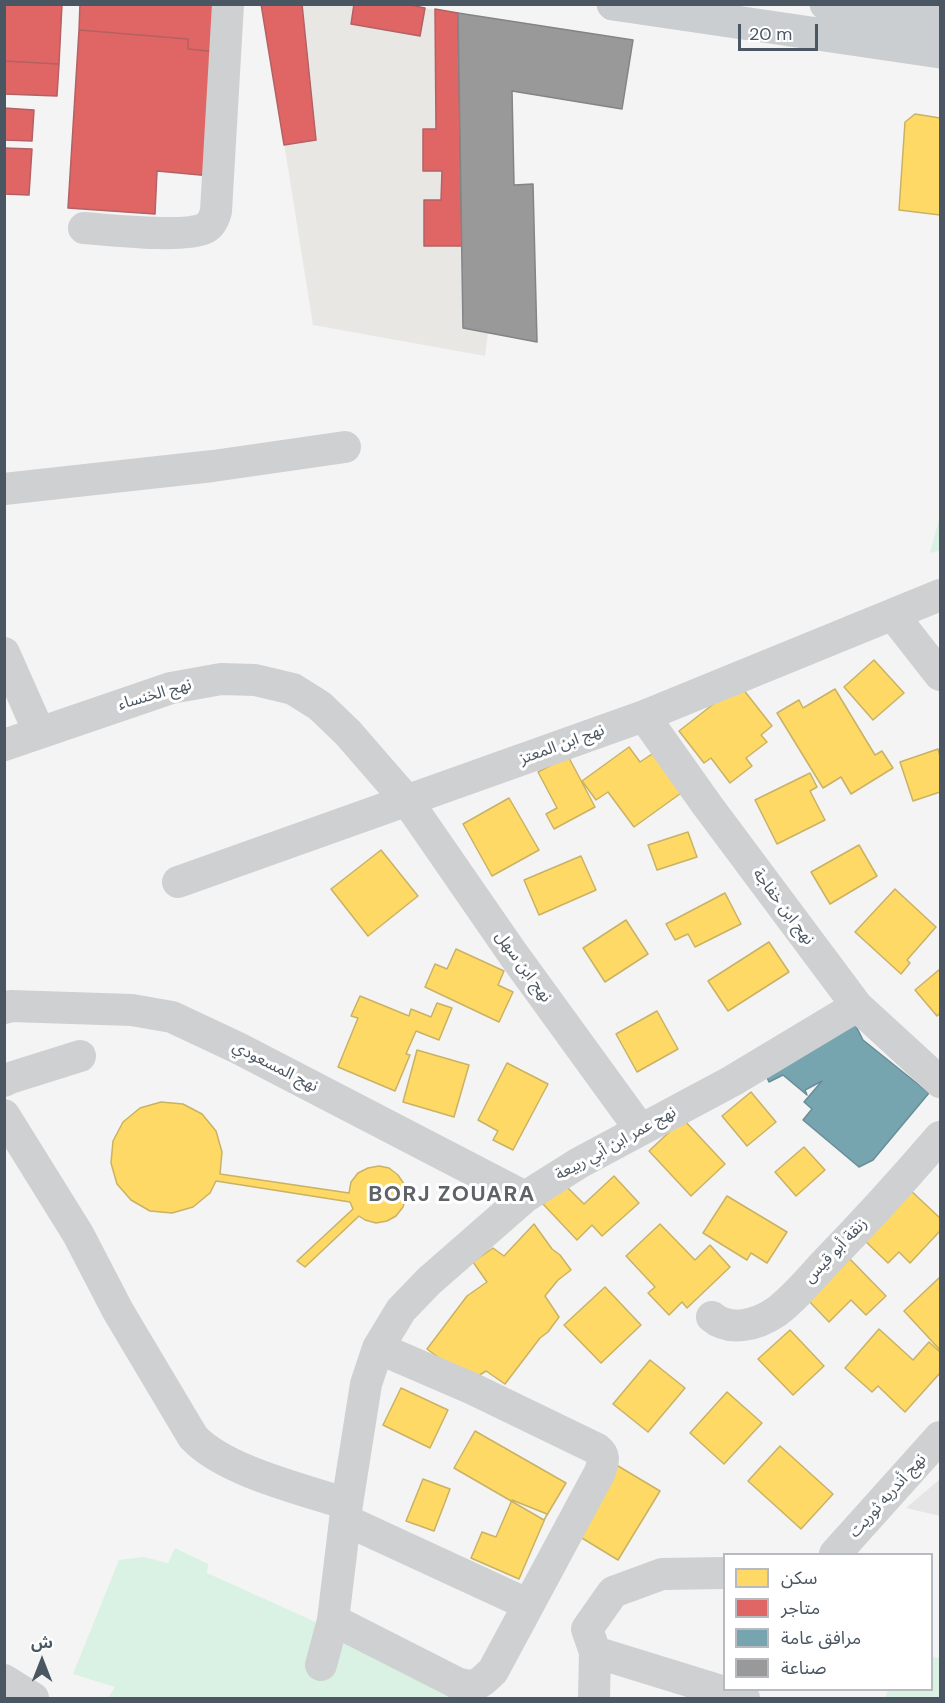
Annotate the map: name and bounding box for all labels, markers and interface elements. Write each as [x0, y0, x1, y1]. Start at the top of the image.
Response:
scale bar [741, 12, 820, 50]
text: 20 m [749, 22, 792, 46]
street label: نهج الخنساء [116, 675, 194, 715]
street label: نهج ابن المعتز [517, 721, 607, 769]
street label: نهج ابن خفاجة [748, 865, 818, 949]
street label: نهج ابن سهل [491, 928, 555, 1006]
street label: نهج المسعودي [229, 1037, 321, 1097]
street label: نهج عمر ابن أبي ربيعة [552, 1103, 680, 1185]
district label: BORJ ZOUARA [368, 1182, 536, 1208]
street label: زنقة أبو قيس [800, 1214, 872, 1288]
street label: نهج أندريه ثوريت [845, 1450, 931, 1542]
legend [723, 1553, 933, 1691]
text: سكن [781, 1566, 817, 1590]
text: متاجر [781, 1596, 820, 1620]
text: مرافق عامة [781, 1626, 861, 1650]
north arrow [12, 1631, 72, 1691]
text: ش [31, 1632, 53, 1653]
text: صناعة [781, 1656, 826, 1680]

